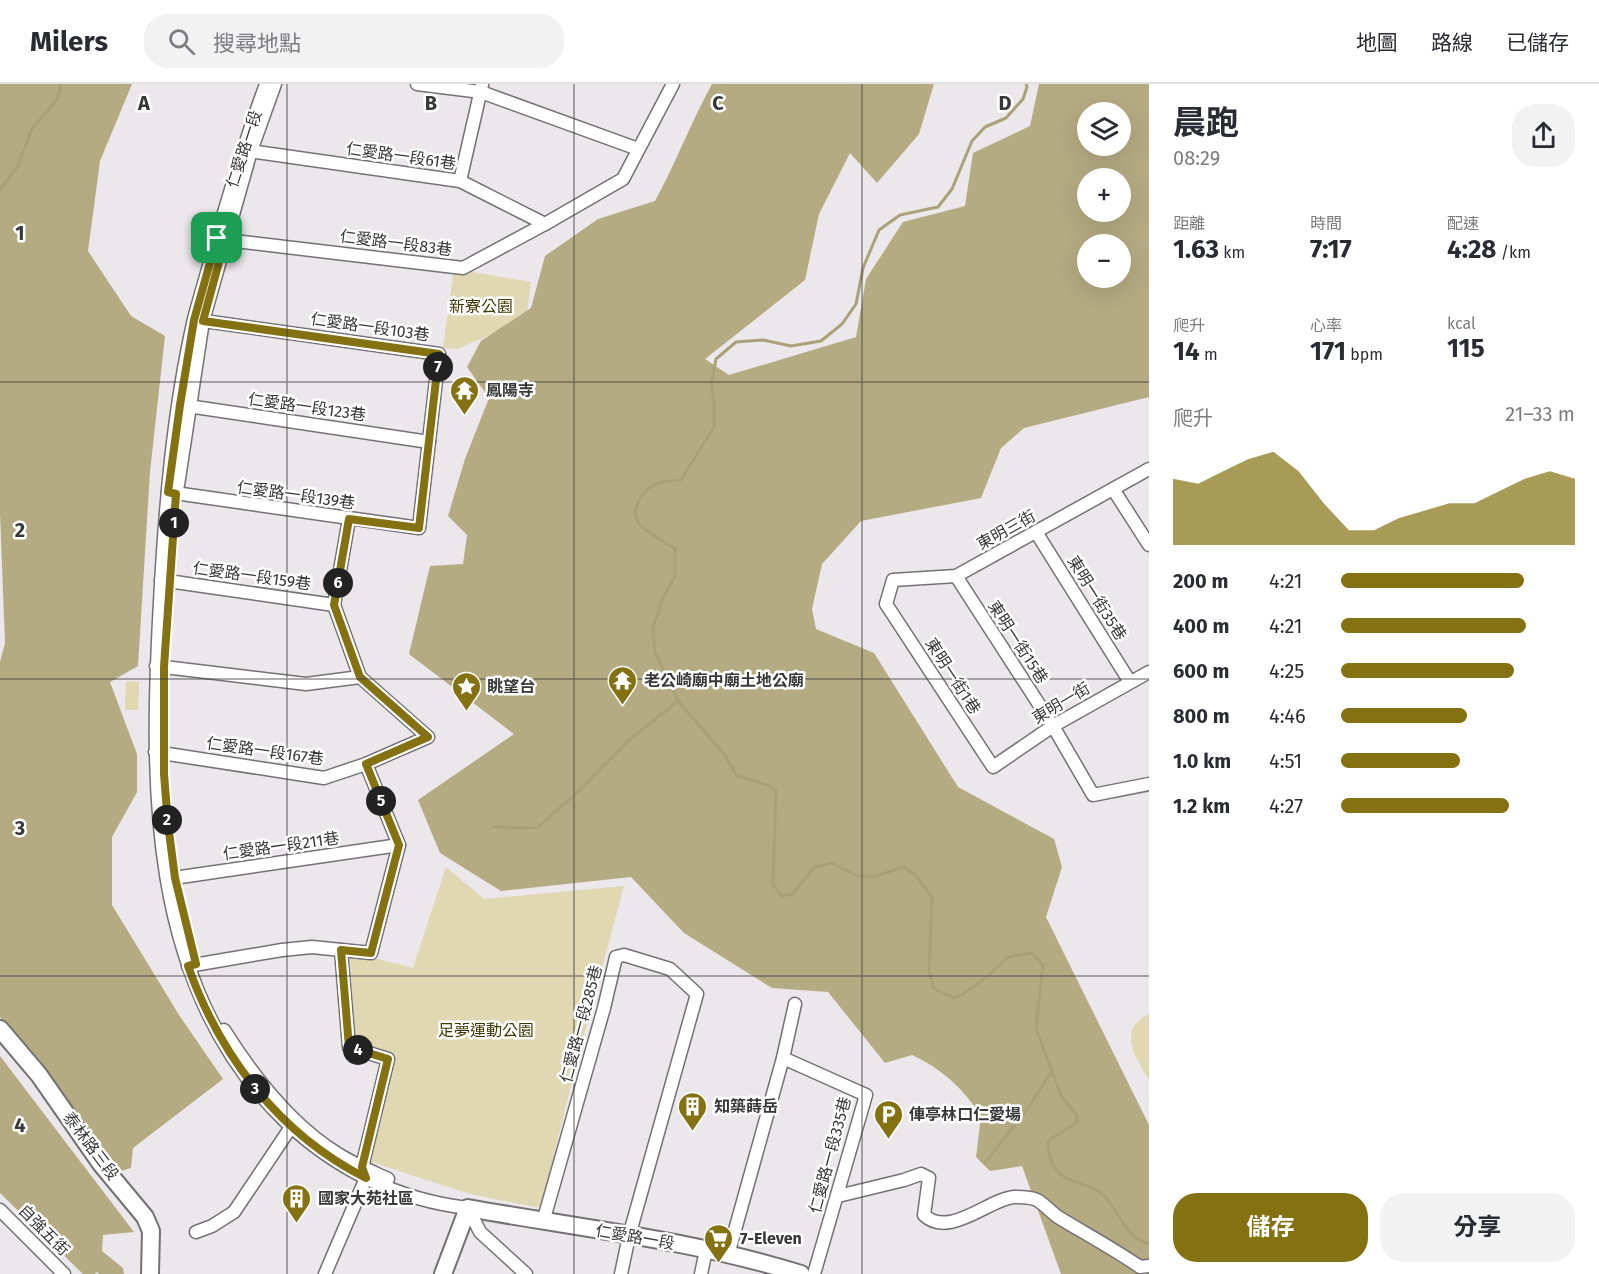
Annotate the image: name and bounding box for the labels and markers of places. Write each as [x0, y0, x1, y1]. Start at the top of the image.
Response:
pin [191, 212, 242, 263]
pin: 7 [423, 352, 453, 382]
temple icon: 鳳陽寺 [449, 374, 481, 416]
place label: 鳳陽寺 [486, 381, 534, 400]
pin: 1 [159, 508, 189, 538]
pin: 6 [323, 568, 353, 598]
temple icon: 老公崎廟中廟土地公廟 [607, 664, 639, 706]
place icon: 眺望台 [450, 670, 482, 712]
place label: 老公崎廟中廟土地公廟 [644, 671, 804, 690]
place label: 眺望台 [487, 677, 535, 696]
pin: 5 [366, 786, 396, 816]
pin: 2 [152, 805, 182, 835]
pin: 4 [343, 1035, 373, 1065]
pin: 3 [240, 1074, 270, 1104]
building icon: 知築蒔岳 [677, 1090, 709, 1132]
place label: 知築蒔岳 [714, 1097, 778, 1116]
parking icon: 俥亭林口仁愛場 [872, 1098, 904, 1140]
place label: 俥亭林口仁愛場 [909, 1105, 1021, 1124]
building icon: 國家大苑社區 [281, 1182, 313, 1224]
place label: 國家大苑社區 [318, 1189, 414, 1208]
supermarket icon: 7-Eleven [703, 1222, 735, 1264]
place label: 7-Eleven [740, 1229, 802, 1248]

